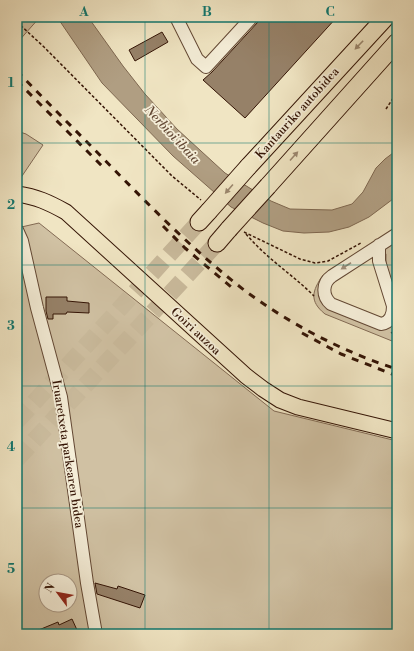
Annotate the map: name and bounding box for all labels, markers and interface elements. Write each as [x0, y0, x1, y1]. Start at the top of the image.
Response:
text: A [78, 4, 89, 20]
text: B [202, 4, 212, 20]
text: C [325, 4, 335, 20]
one-way arrow [354, 40, 364, 50]
street label: Kantauriko autobidea [252, 64, 343, 162]
text: 1 [8, 75, 15, 91]
water label: Nerbioi ibaia [140, 101, 204, 168]
one-way arrow [289, 151, 298, 162]
one-way arrow [224, 184, 233, 194]
text: 2 [7, 197, 15, 213]
one-way arrow [340, 263, 352, 270]
street label: Goiri auzoa [168, 304, 224, 359]
text: 3 [7, 318, 15, 334]
street label: Iruaretxeta parkearen bidea [48, 379, 87, 530]
text: 4 [7, 439, 16, 455]
text: 5 [7, 561, 15, 577]
north arrow [38, 573, 78, 613]
text: N [42, 581, 59, 596]

